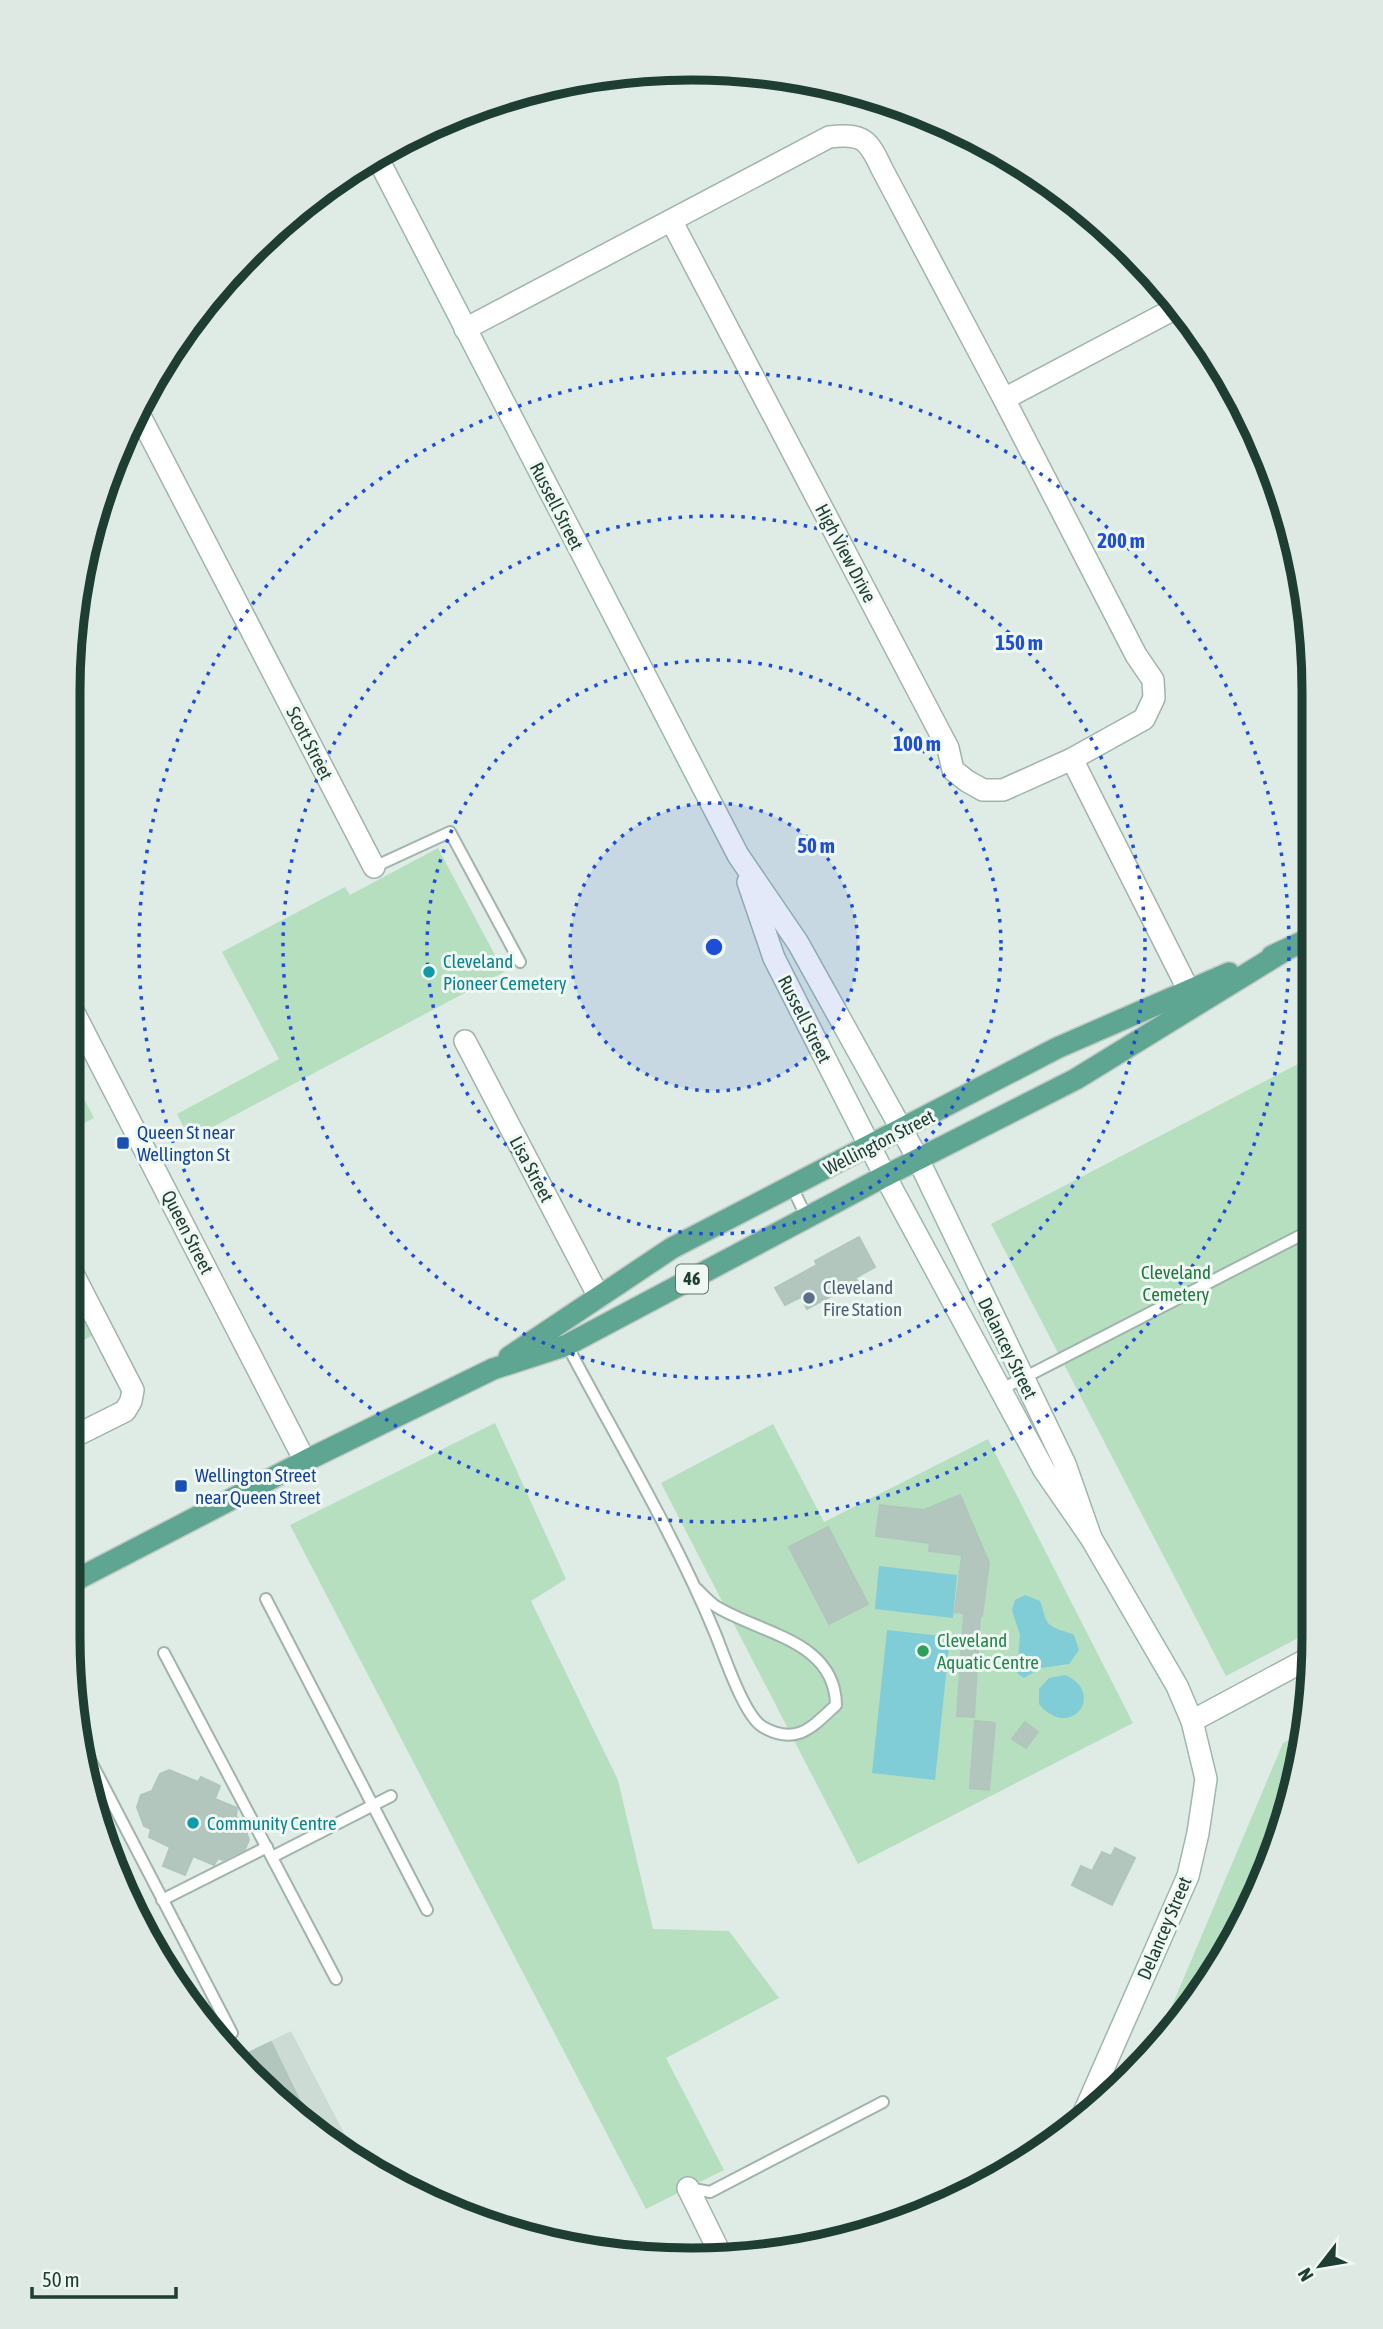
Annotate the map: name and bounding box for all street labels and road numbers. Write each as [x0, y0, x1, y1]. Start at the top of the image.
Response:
street label: Russell Street [526, 459, 588, 553]
street label: High View Drive [811, 500, 881, 606]
street label: Scott Street [282, 703, 338, 783]
street label: Russell Street [774, 972, 836, 1066]
street label: Wellington Street [820, 1105, 938, 1179]
street label: Lisa Street [505, 1132, 559, 1206]
street label: Queen Street [158, 1186, 218, 1278]
road number: 46 [676, 1264, 708, 1294]
street label: Delancey Street [974, 1294, 1042, 1402]
street label: Delancey Street [1132, 1873, 1196, 1983]

